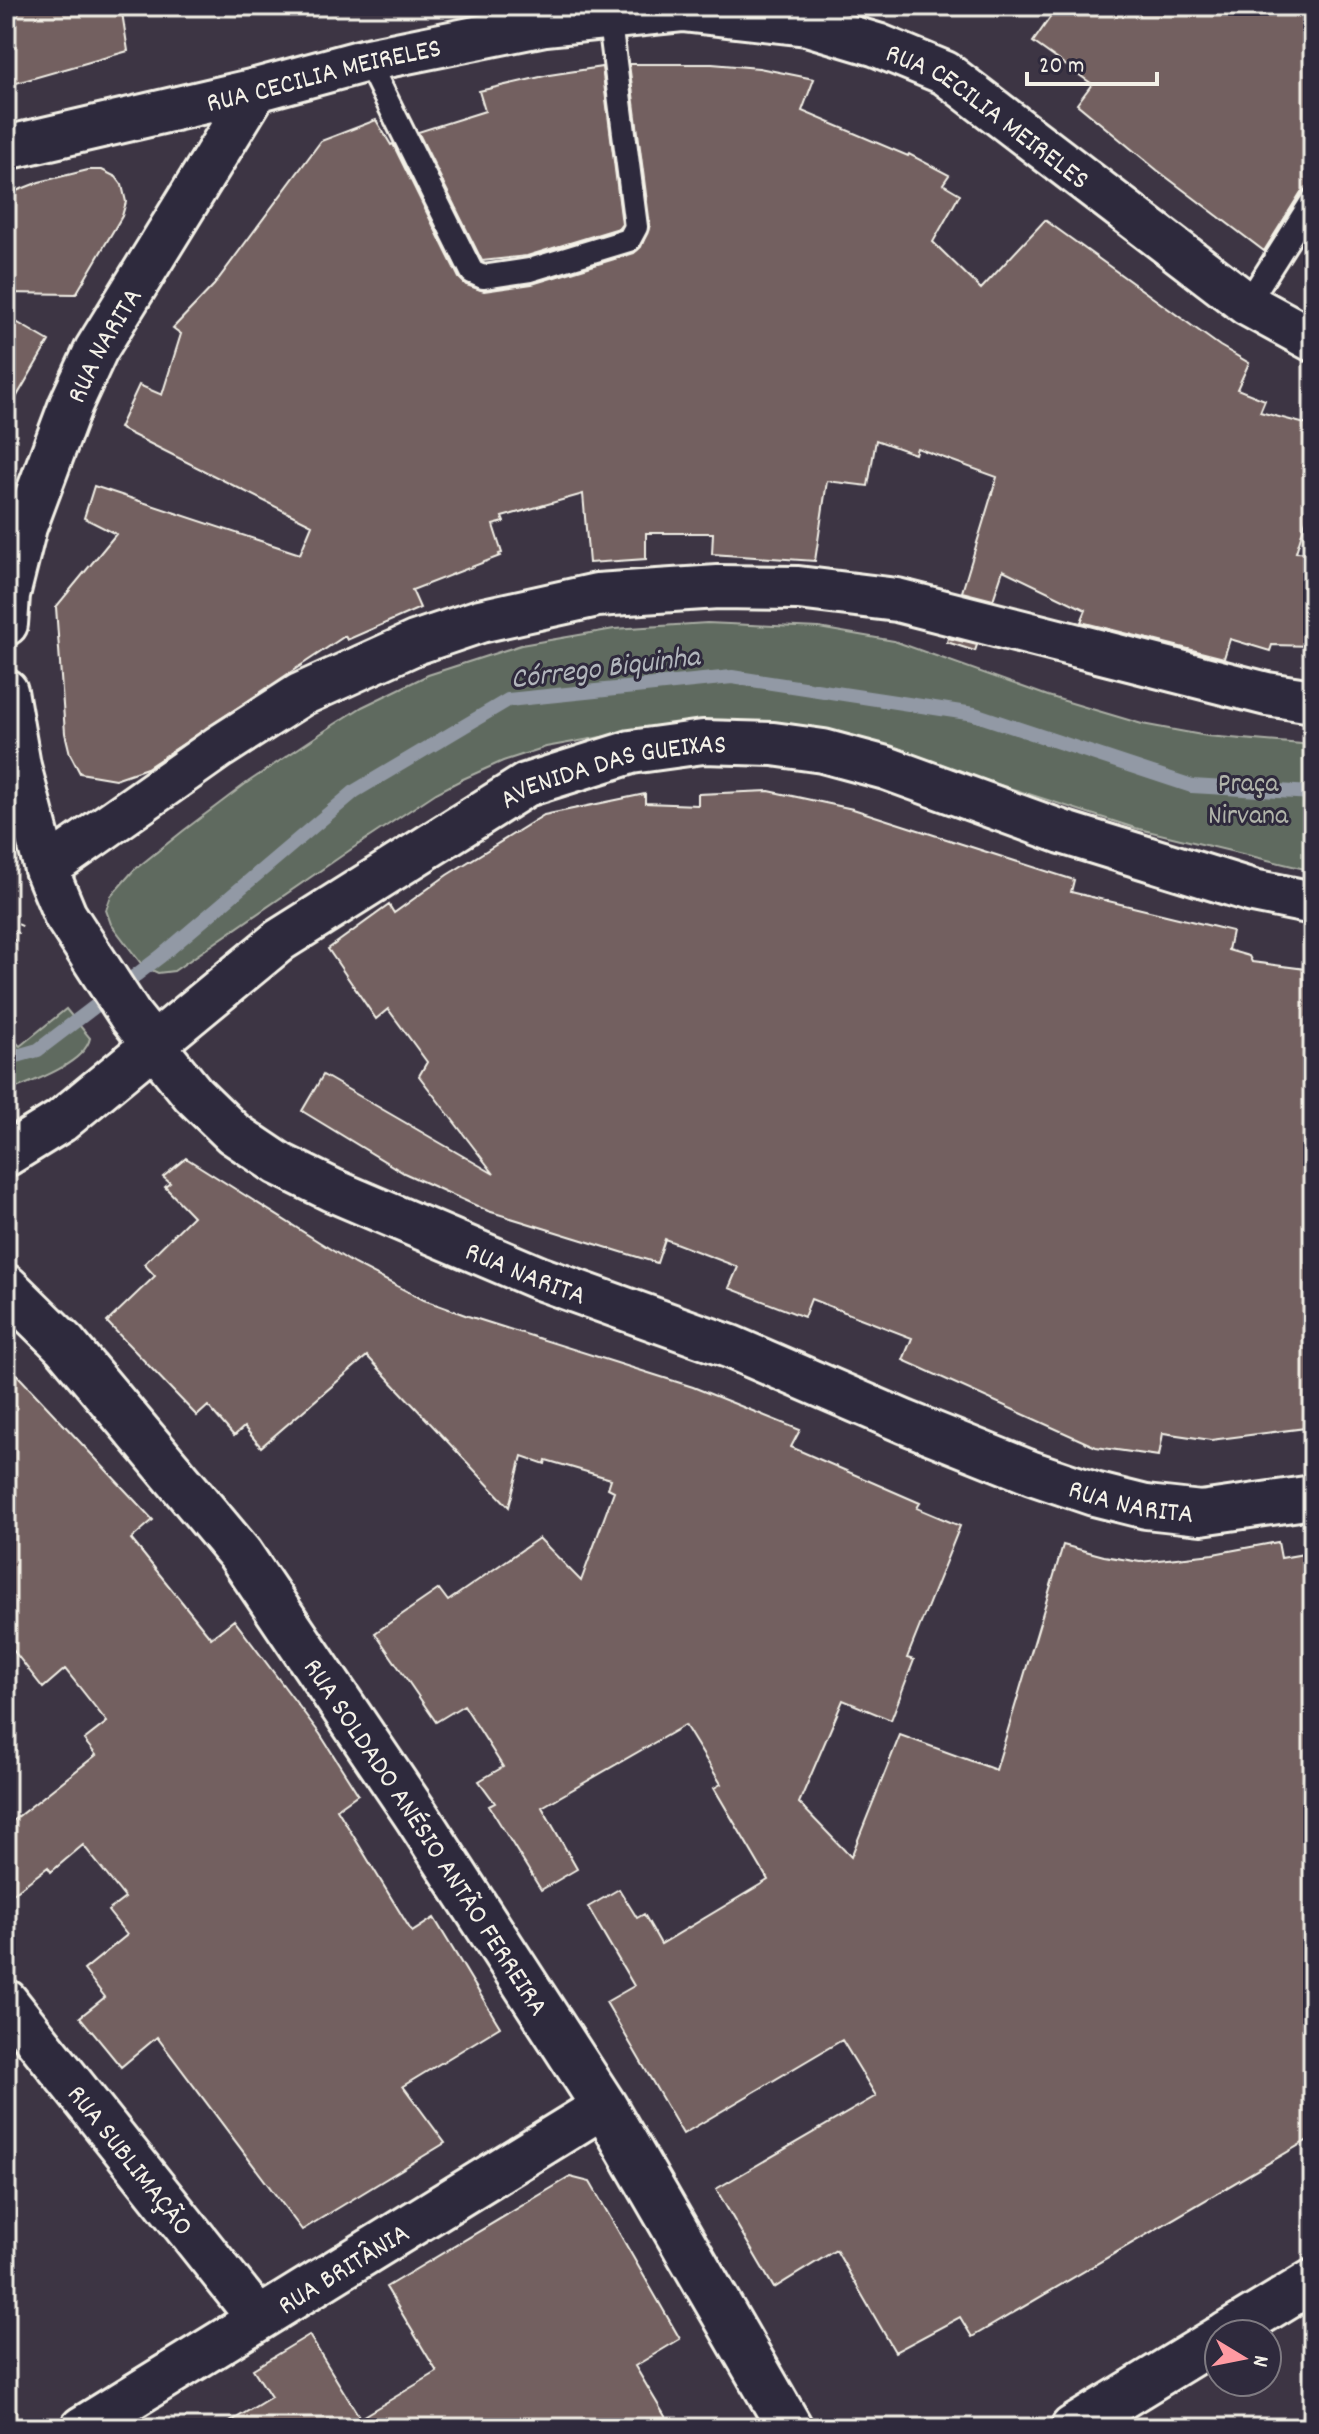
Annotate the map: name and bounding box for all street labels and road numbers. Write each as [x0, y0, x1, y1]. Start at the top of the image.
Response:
street label: RUA CECILIA MEIRELES [203, 31, 445, 126]
street label: RUA CECILIA MEIRELES [879, 36, 1096, 202]
street label: RUA NARITA [59, 281, 155, 411]
street label: AVENIDA DAS GUEIXAS [493, 727, 727, 822]
street label: RUA NARITA [458, 1234, 591, 1318]
street label: RUA NARITA [1062, 1472, 1195, 1537]
street label: RUA SOLDADO ANÉSIO ANTÃO FERREIRA [291, 1652, 556, 2025]
street label: RUA SUBLIMAÇÃO [55, 2078, 201, 2246]
street label: RUA BRITÂNIA [272, 2216, 419, 2327]

